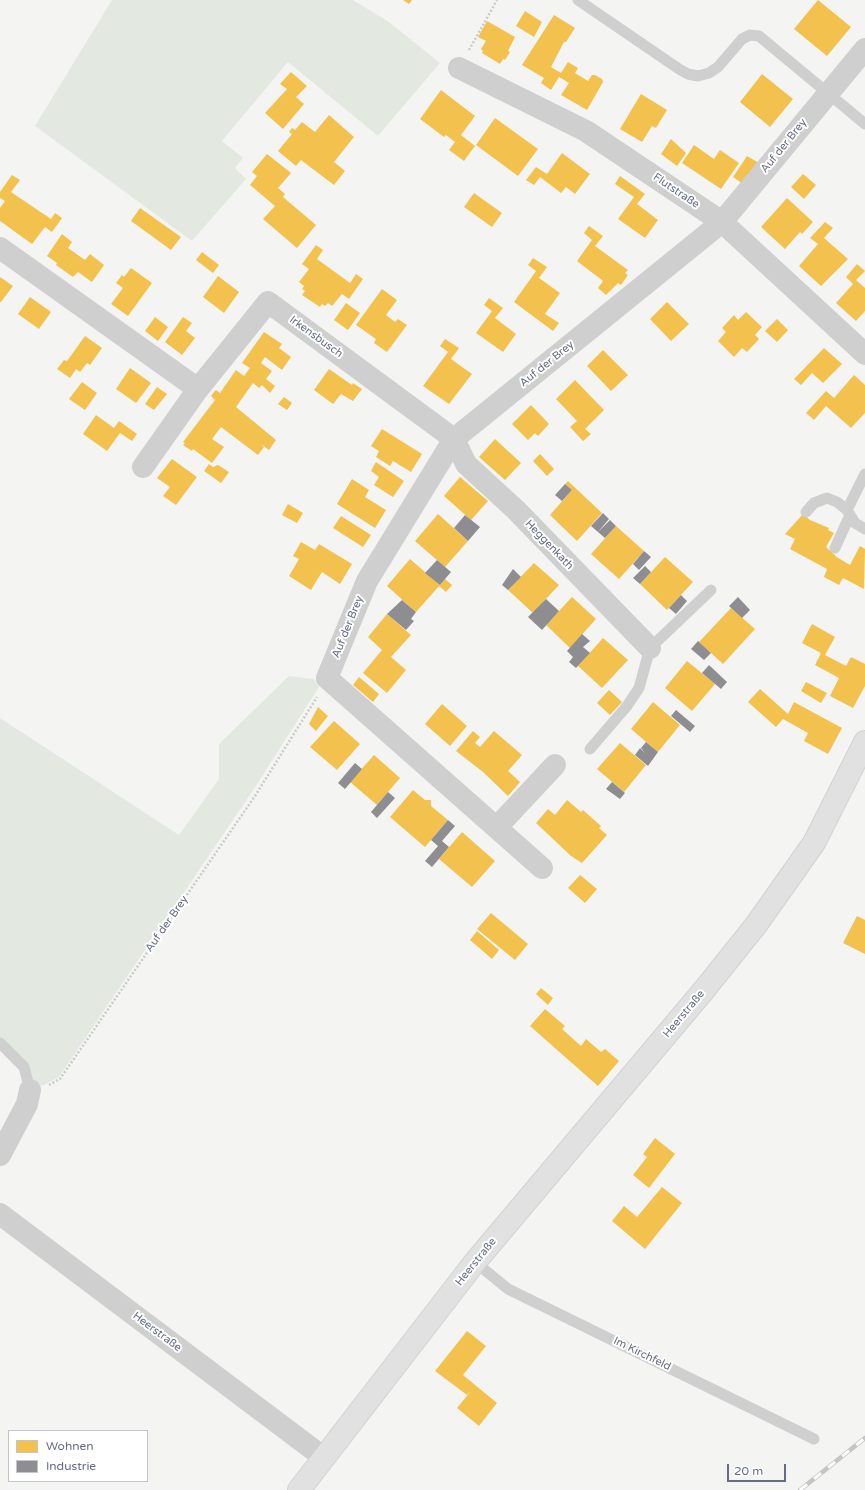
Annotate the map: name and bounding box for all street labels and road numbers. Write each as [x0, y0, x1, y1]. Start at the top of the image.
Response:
street label: Auf der Brey [758, 116, 810, 176]
street label: Flutstraße [650, 171, 702, 211]
street label: Irkensbusch [287, 313, 345, 361]
street label: Auf der Brey [517, 338, 577, 390]
street label: Heggenkath [522, 517, 576, 573]
street label: Auf der Brey [330, 594, 366, 660]
street label: Auf der Brey [143, 893, 191, 955]
street label: Heerstraße [660, 988, 708, 1040]
street label: Heerstraße [453, 1235, 499, 1289]
street label: Heerstraße [130, 1309, 184, 1355]
street label: Im Kirchfeld [611, 1334, 673, 1374]

